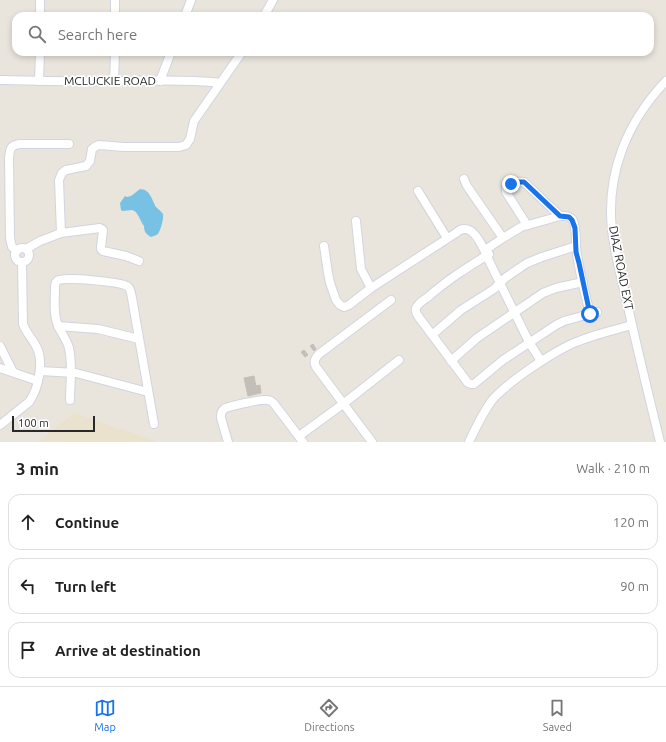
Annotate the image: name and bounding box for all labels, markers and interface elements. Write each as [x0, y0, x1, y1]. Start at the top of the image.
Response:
search box [12, 12, 654, 56]
icon: search [26, 23, 48, 45]
text: Search here [58, 26, 137, 43]
street label: MCLUCKIE ROAD [64, 74, 156, 87]
route end [502, 175, 520, 193]
street label: DIAZ ROAD EXT [607, 225, 636, 312]
route start [581, 305, 599, 323]
scale bar [12, 414, 95, 433]
text: 100 m [18, 417, 49, 429]
text: 3 min [16, 459, 59, 478]
text: Walk · 210 m [576, 461, 650, 475]
icon: ahead [17, 511, 39, 533]
text: Continue [55, 514, 119, 531]
text: 120 m [613, 515, 649, 529]
icon: left [17, 575, 39, 597]
text: Turn left [55, 578, 116, 595]
text: 90 m [620, 579, 649, 593]
icon: arrive [17, 639, 39, 661]
text: Arrive at destination [55, 642, 201, 659]
tab: Map [94, 697, 116, 733]
tab: Directions [304, 697, 354, 733]
tab: Saved [543, 697, 572, 733]

